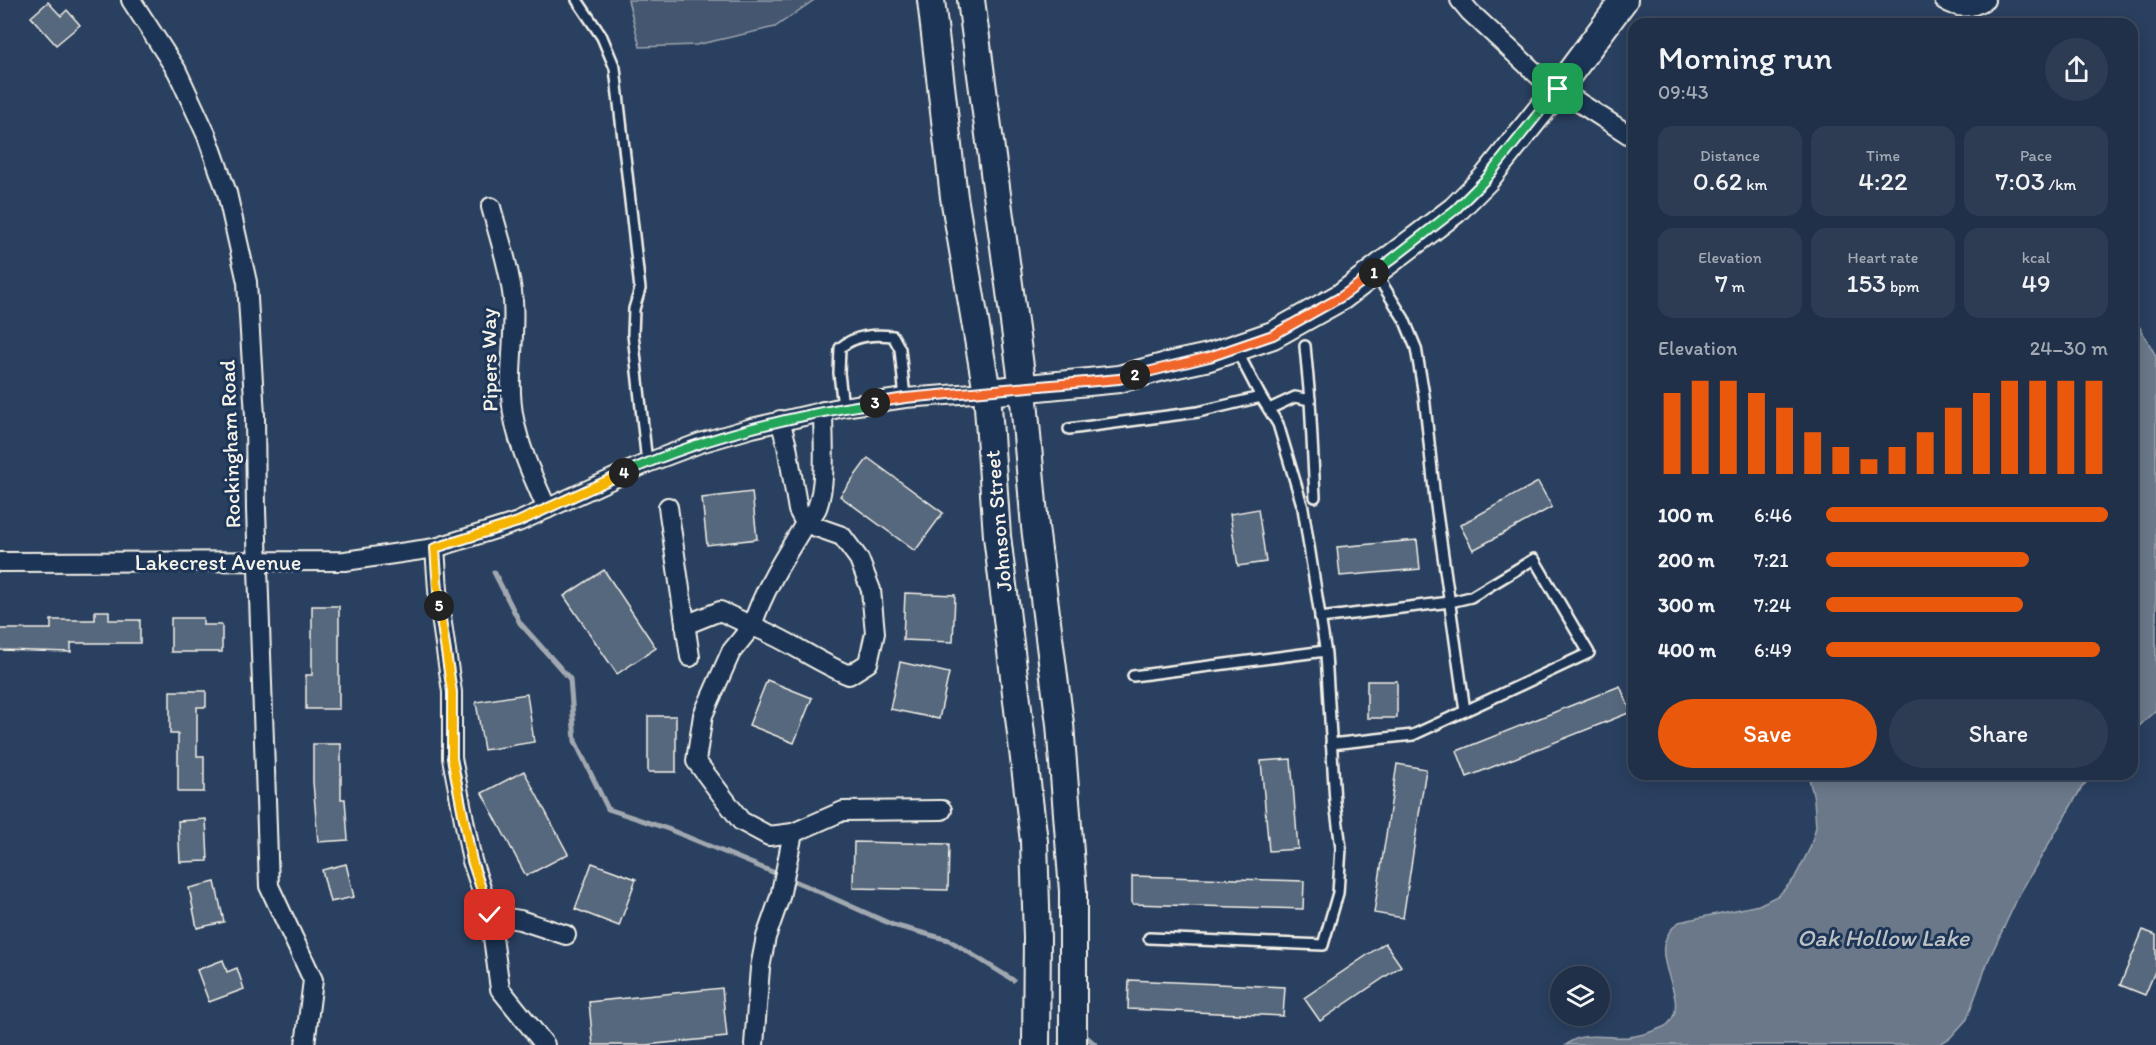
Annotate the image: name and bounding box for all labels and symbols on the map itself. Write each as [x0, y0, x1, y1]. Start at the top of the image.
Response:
pin [1532, 63, 1583, 114]
pin: 1 [1359, 258, 1389, 288]
street label: Pipers Way [475, 307, 503, 412]
street label: Rockingham Road [214, 359, 246, 529]
pin: 2 [1120, 360, 1150, 390]
pin: 3 [860, 388, 890, 418]
street label: Johnson Street [978, 449, 1018, 593]
pin: 4 [609, 458, 639, 488]
street label: Lakecrest Avenue [135, 549, 301, 576]
pin: 5 [424, 591, 454, 621]
pin [464, 889, 515, 940]
water label: Oak Hollow Lake [1797, 923, 1971, 952]

